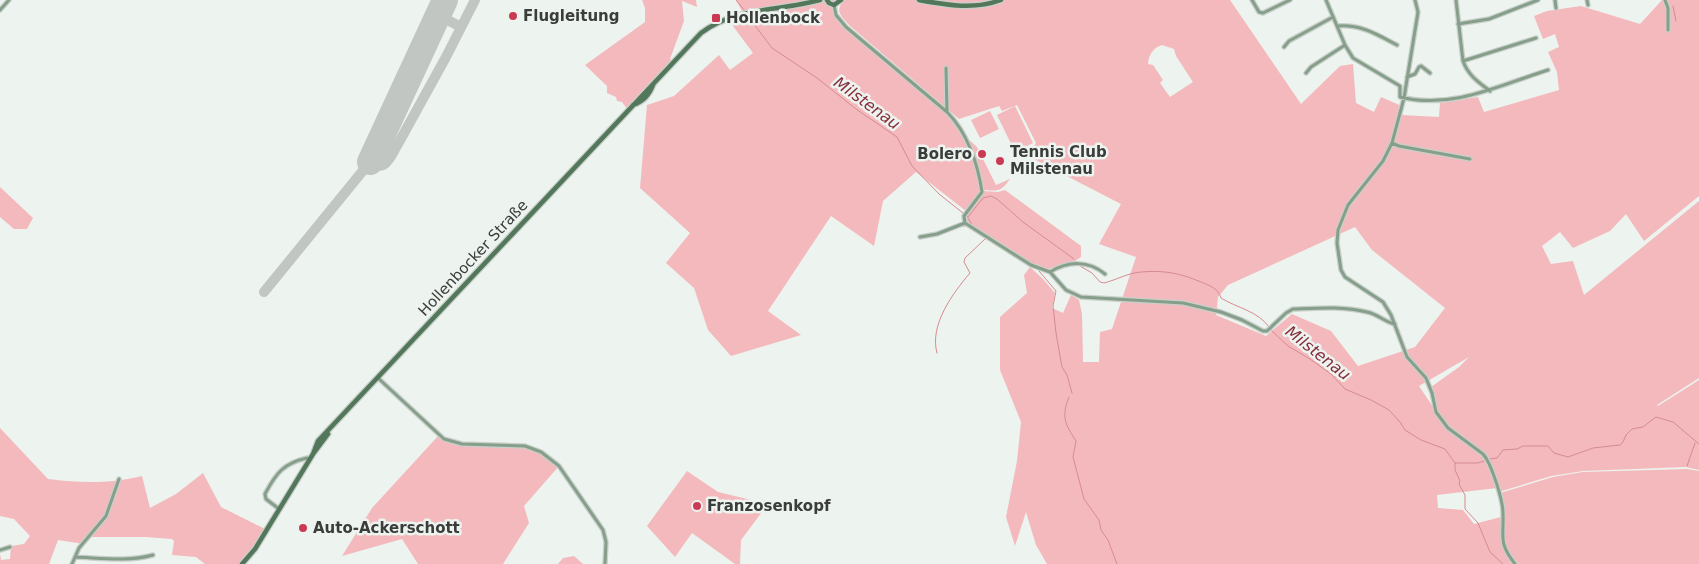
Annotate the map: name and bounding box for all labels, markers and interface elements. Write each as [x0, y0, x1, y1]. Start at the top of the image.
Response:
place label: Flugleitung [523, 7, 620, 25]
place label: Hollenbock [726, 9, 821, 27]
marker: Flugleitung [507, 10, 519, 22]
marker: Hollenbock [710, 12, 722, 24]
water label: Milstenau [830, 73, 904, 133]
place label: Tennis Club Milstenau [1010, 143, 1107, 178]
place label: Bolero [917, 145, 972, 163]
marker: Bolero [976, 148, 988, 160]
marker: Tennis Club Milstenau [994, 155, 1006, 167]
street label: Hollenbocker Straße [415, 196, 531, 320]
water label: Milstenau [1282, 322, 1354, 384]
place label: Franzosenkopf [707, 497, 831, 515]
marker: Franzosenkopf [691, 500, 703, 512]
place label: Auto-Ackerschott [313, 519, 460, 537]
marker: Auto-Ackerschott [297, 522, 309, 534]

